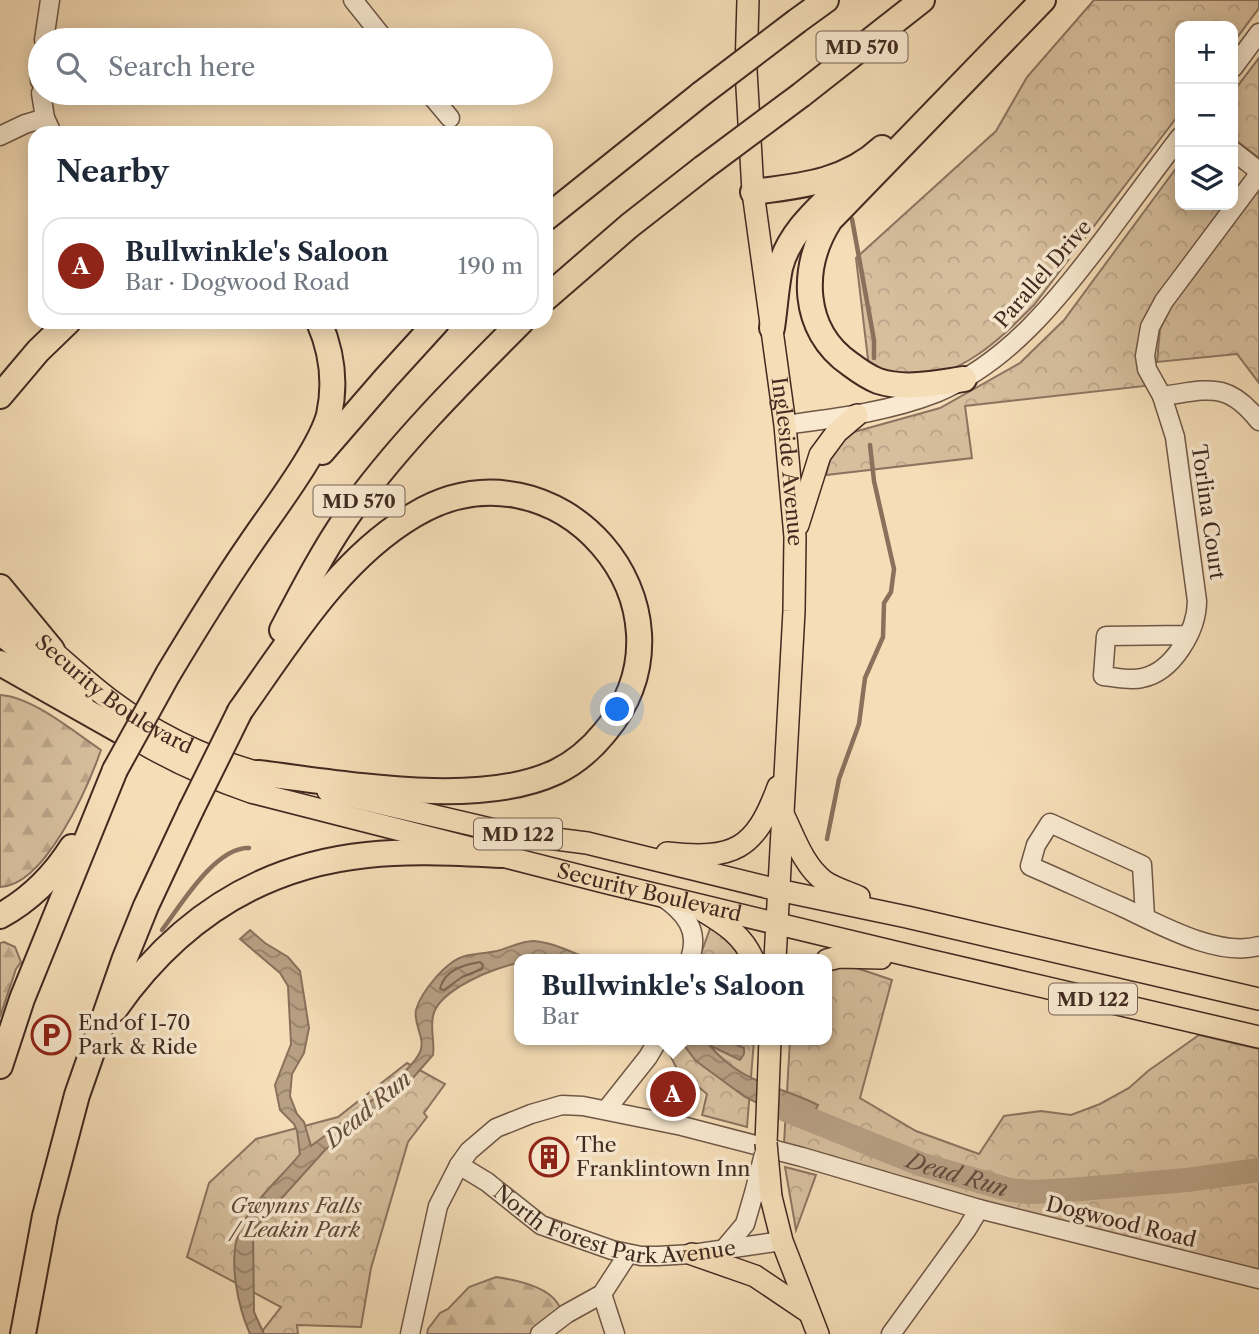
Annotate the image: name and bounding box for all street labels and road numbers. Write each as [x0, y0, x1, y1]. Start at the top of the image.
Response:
road number: MD 570 [816, 32, 908, 62]
street label: Parallel Drive [989, 214, 1096, 333]
street label: Ingleside Avenue [767, 375, 808, 546]
street label: Torlina Court [1187, 443, 1230, 582]
road number: MD 570 [314, 486, 404, 516]
street label: Security Boulevard [31, 629, 197, 759]
road number: MD 122 [474, 818, 562, 849]
street label: Security Boulevard [555, 858, 744, 927]
road number: MD 122 [1049, 984, 1137, 1015]
street label: North Forest Park Avenue [489, 1179, 737, 1269]
street label: Dogwood Road [1043, 1191, 1199, 1252]

